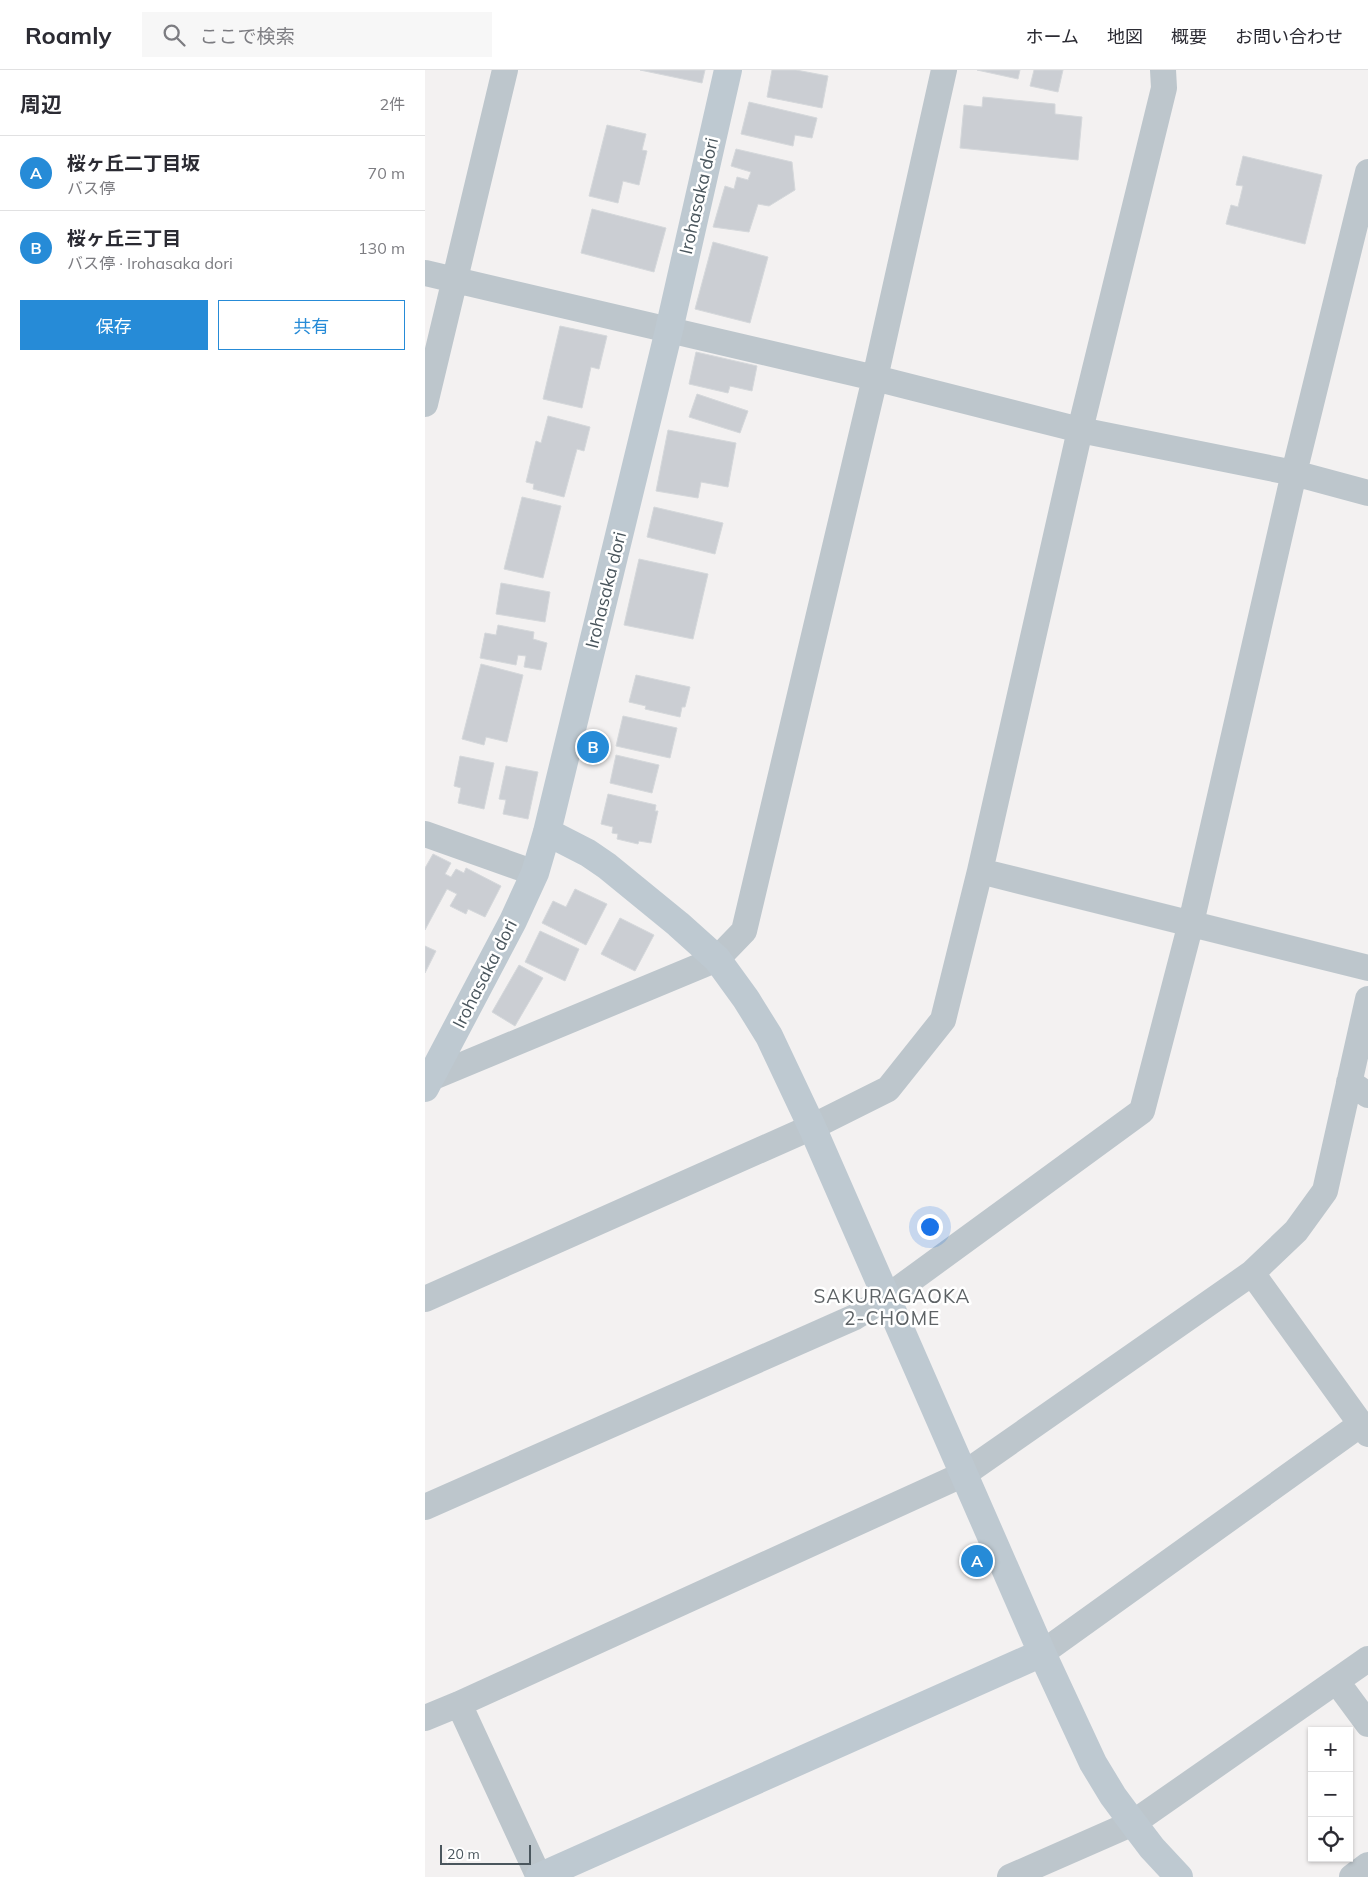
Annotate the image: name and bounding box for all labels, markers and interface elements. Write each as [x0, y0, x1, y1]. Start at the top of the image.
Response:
search box [142, 12, 492, 57]
text: Roamly [25, 20, 112, 50]
icon: search [160, 21, 188, 49]
text: ここで検索 [200, 24, 295, 48]
text: ホーム [1026, 25, 1079, 48]
text: 地図 [1107, 25, 1143, 48]
text: 概要 [1171, 25, 1207, 48]
text: お問い合わせ [1235, 25, 1343, 48]
text: 周辺 [20, 91, 62, 117]
text: 2件 [379, 94, 405, 114]
street label: Irohasaka dori [674, 135, 723, 256]
text: 桜ヶ丘二丁目坂 [67, 151, 200, 175]
text: A [30, 163, 42, 183]
text: 70 m [368, 163, 405, 183]
text: バス停 [67, 178, 115, 198]
text: 桜ヶ丘三丁目 [67, 226, 181, 250]
text: B [30, 238, 42, 258]
text: 130 m [358, 238, 405, 258]
text: バス停 · Irohasaka dori [67, 253, 233, 273]
button: 保存 [20, 300, 208, 350]
button: 共有 [218, 300, 405, 350]
street label: Irohasaka dori [580, 529, 631, 650]
pin: B [577, 728, 609, 766]
street label: Irohasaka dori [447, 916, 522, 1032]
your location [917, 1214, 943, 1240]
district label: SAKURAGAOKA 2-CHOME [814, 1284, 970, 1330]
pin: A [961, 1542, 993, 1580]
map controls [1308, 1727, 1353, 1862]
button: + [1308, 1727, 1353, 1772]
button: − [1308, 1772, 1353, 1817]
button: locate [1308, 1817, 1353, 1862]
scale bar [440, 1842, 531, 1865]
text: 20 m [447, 1845, 480, 1863]

